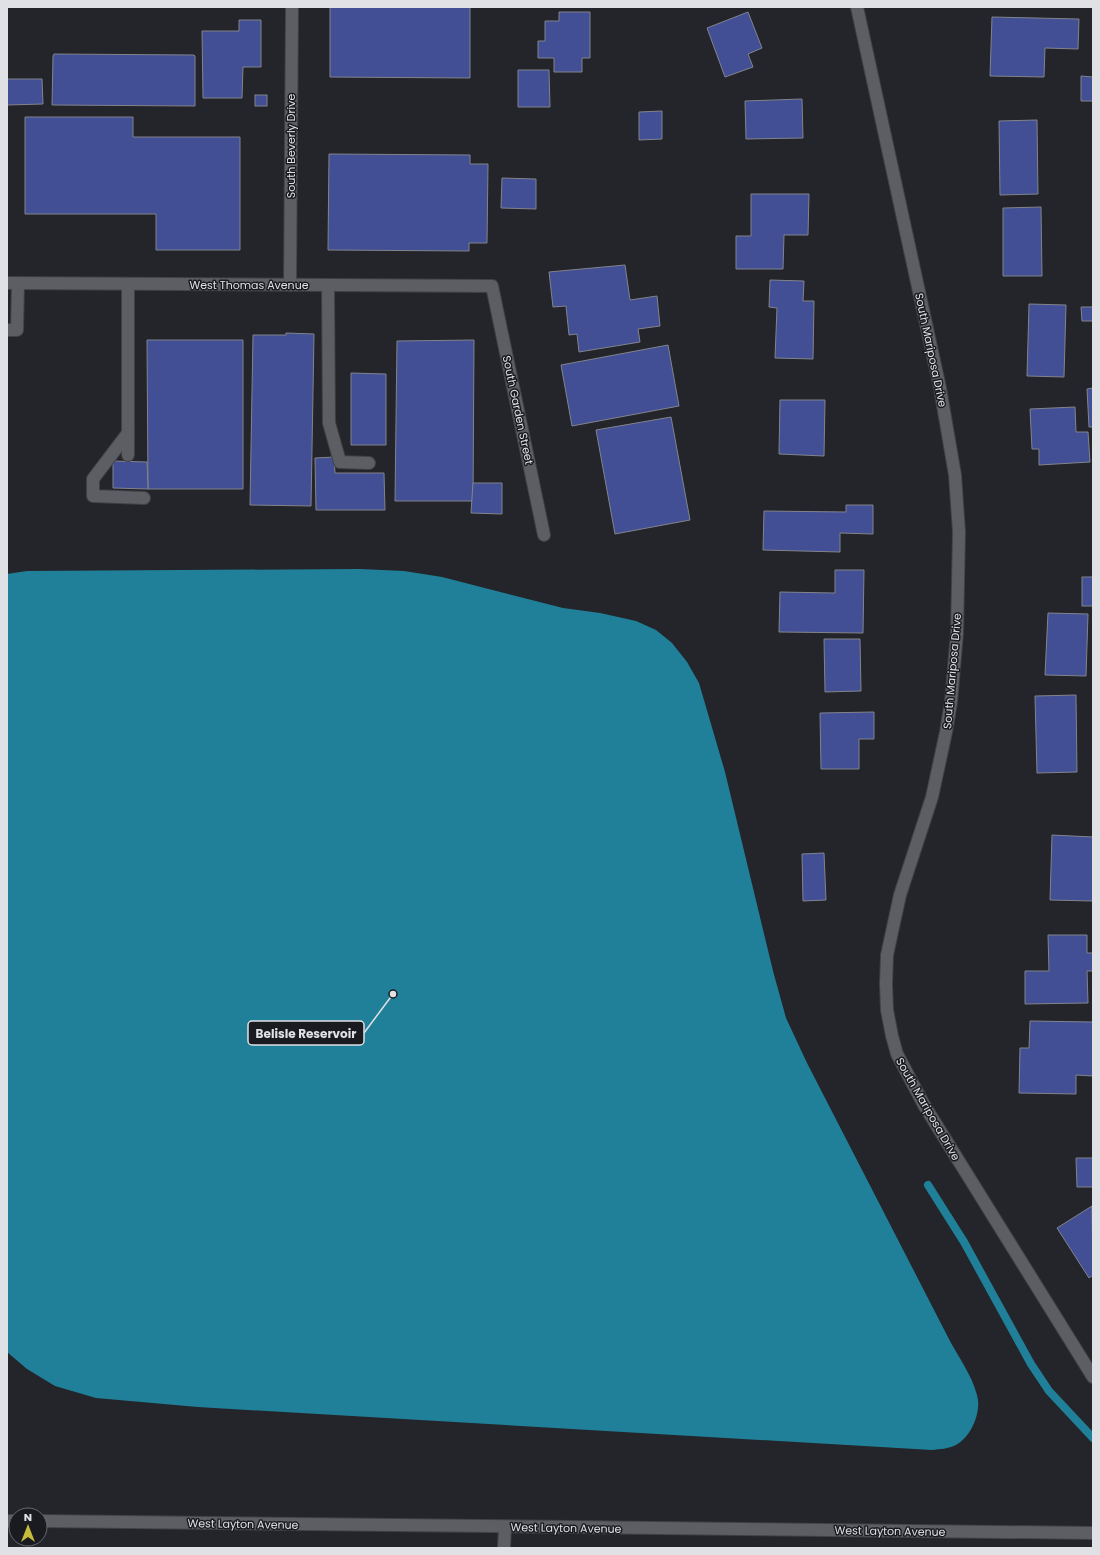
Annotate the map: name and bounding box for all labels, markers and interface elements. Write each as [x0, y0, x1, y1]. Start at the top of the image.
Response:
street label: South Beverly Drive [283, 94, 299, 198]
street label: West Thomas Avenue [189, 277, 309, 293]
street label: South Mariposa Drive [911, 291, 951, 409]
street label: South Garden Street [499, 354, 537, 466]
street label: South Mariposa Drive [939, 612, 965, 730]
callout: Belisle Reservoir [248, 1021, 364, 1045]
text: Belisle Reservoir [256, 1025, 356, 1042]
street label: South Mariposa Drive [892, 1055, 964, 1164]
north arrow [8, 1507, 48, 1547]
text: N [24, 1509, 32, 1525]
street label: West Layton Avenue [187, 1515, 299, 1533]
street label: West Layton Avenue [510, 1519, 622, 1537]
street label: West Layton Avenue [834, 1522, 946, 1540]

